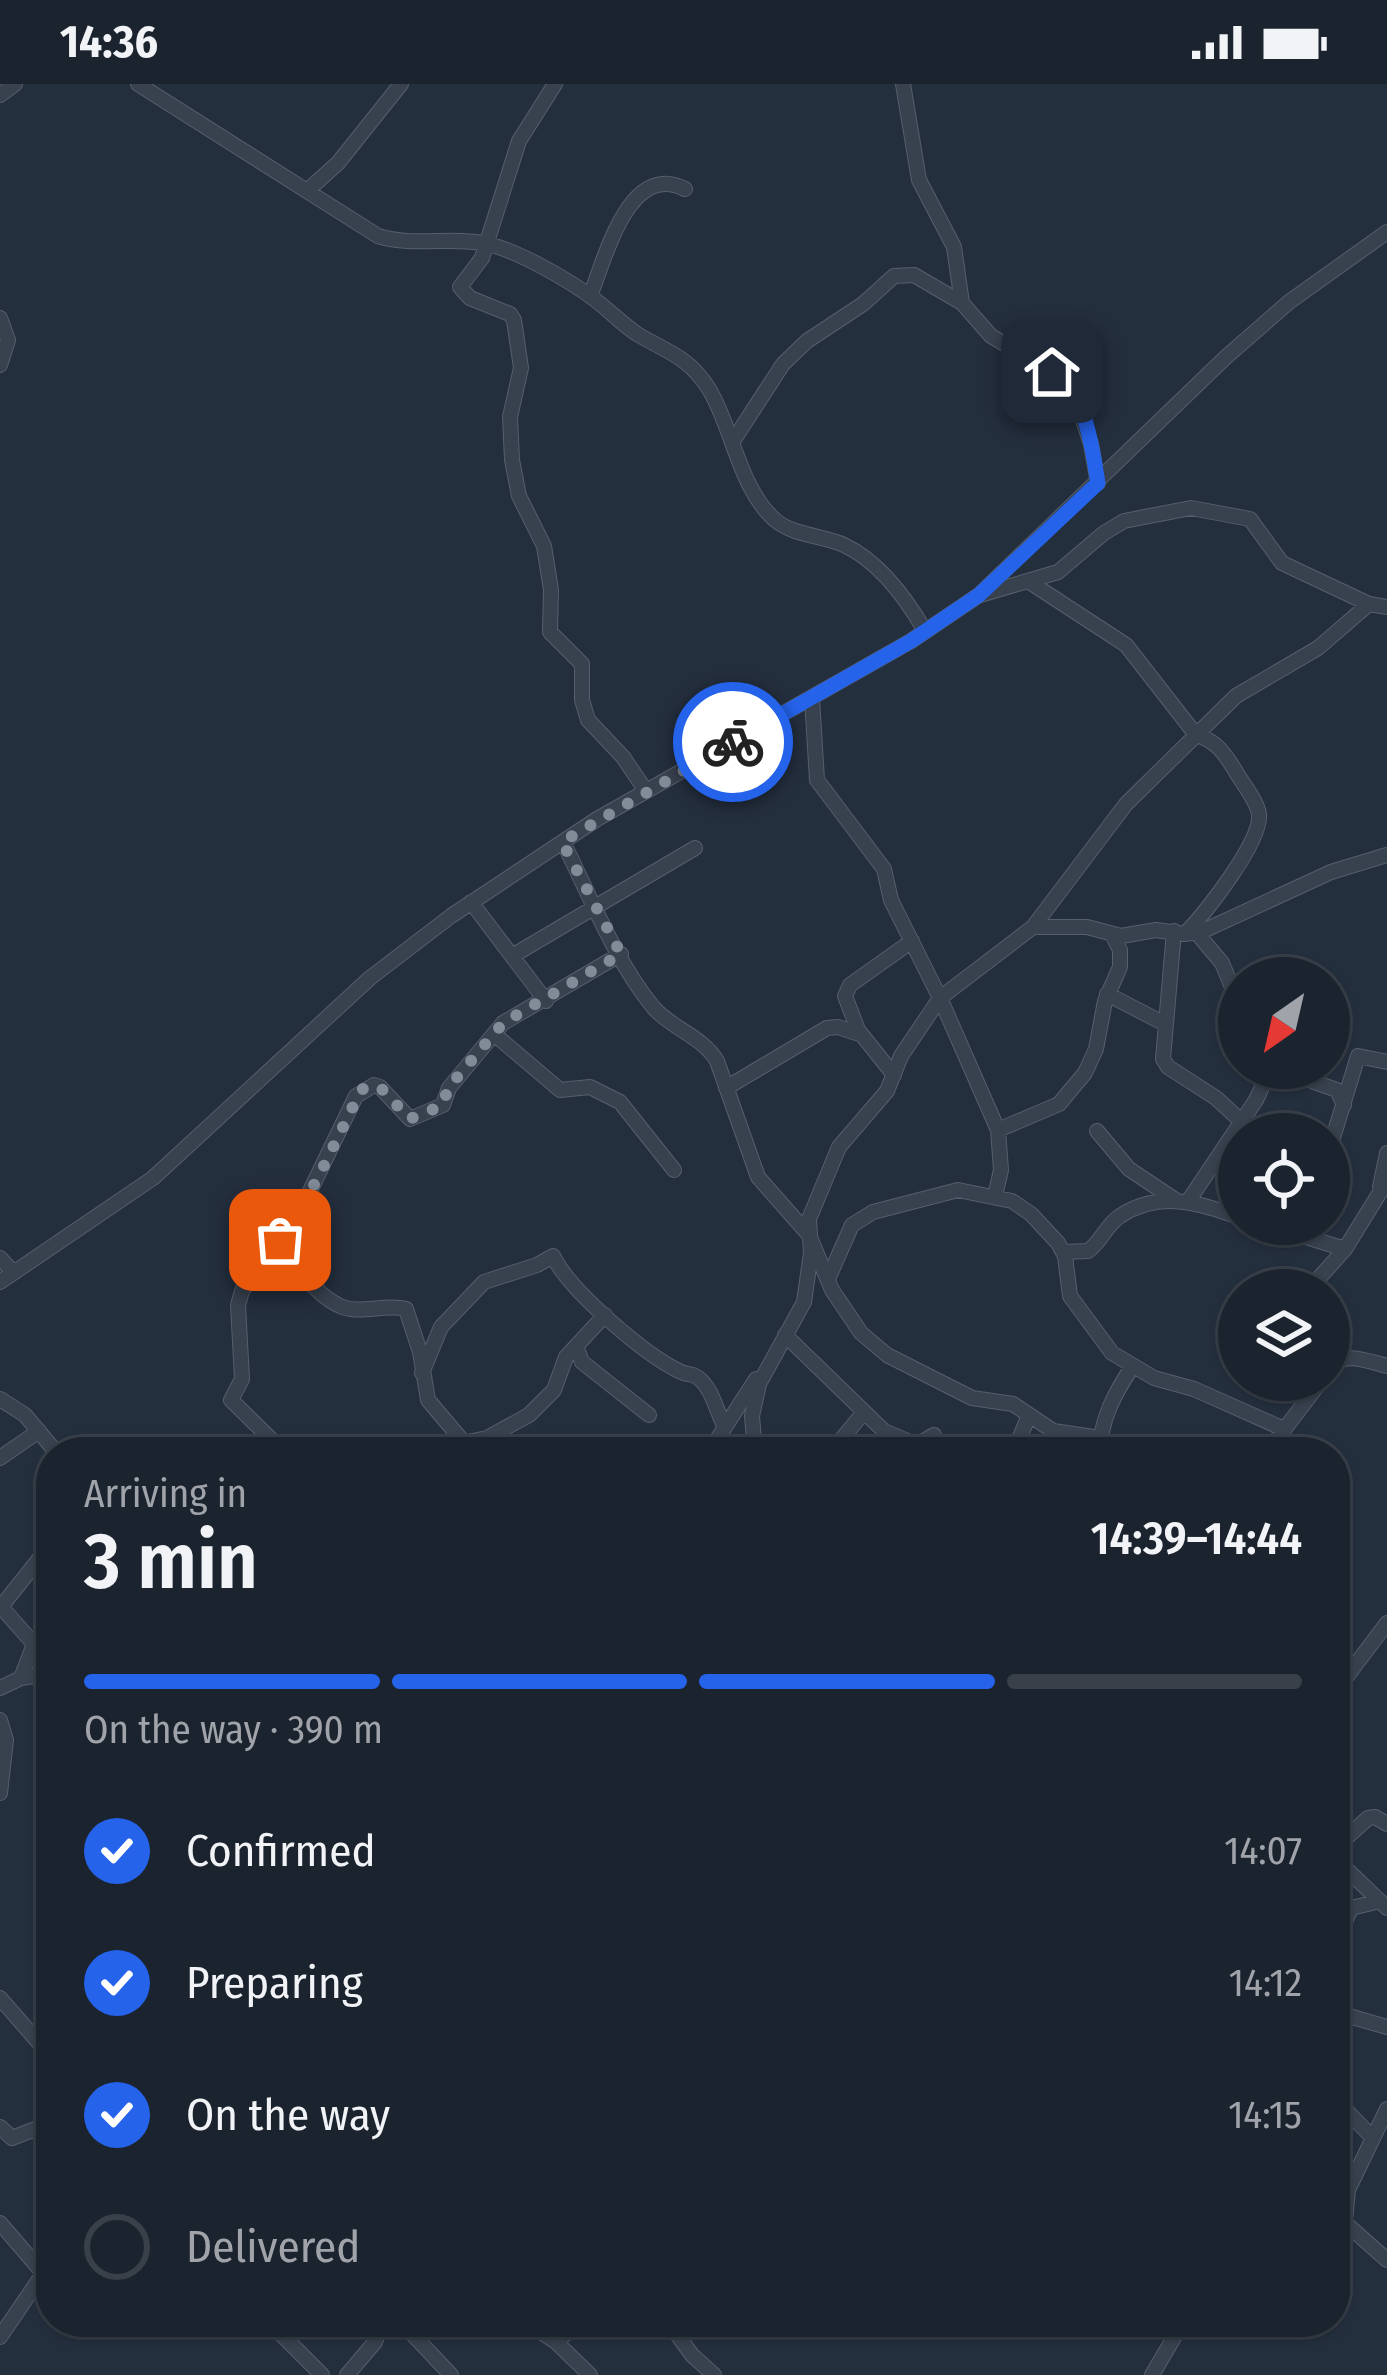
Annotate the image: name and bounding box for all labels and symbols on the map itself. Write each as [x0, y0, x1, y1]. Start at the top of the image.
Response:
pin [1001, 321, 1103, 423]
courier [673, 682, 793, 802]
north arrow [1218, 957, 1350, 1089]
pin [229, 1189, 331, 1291]

